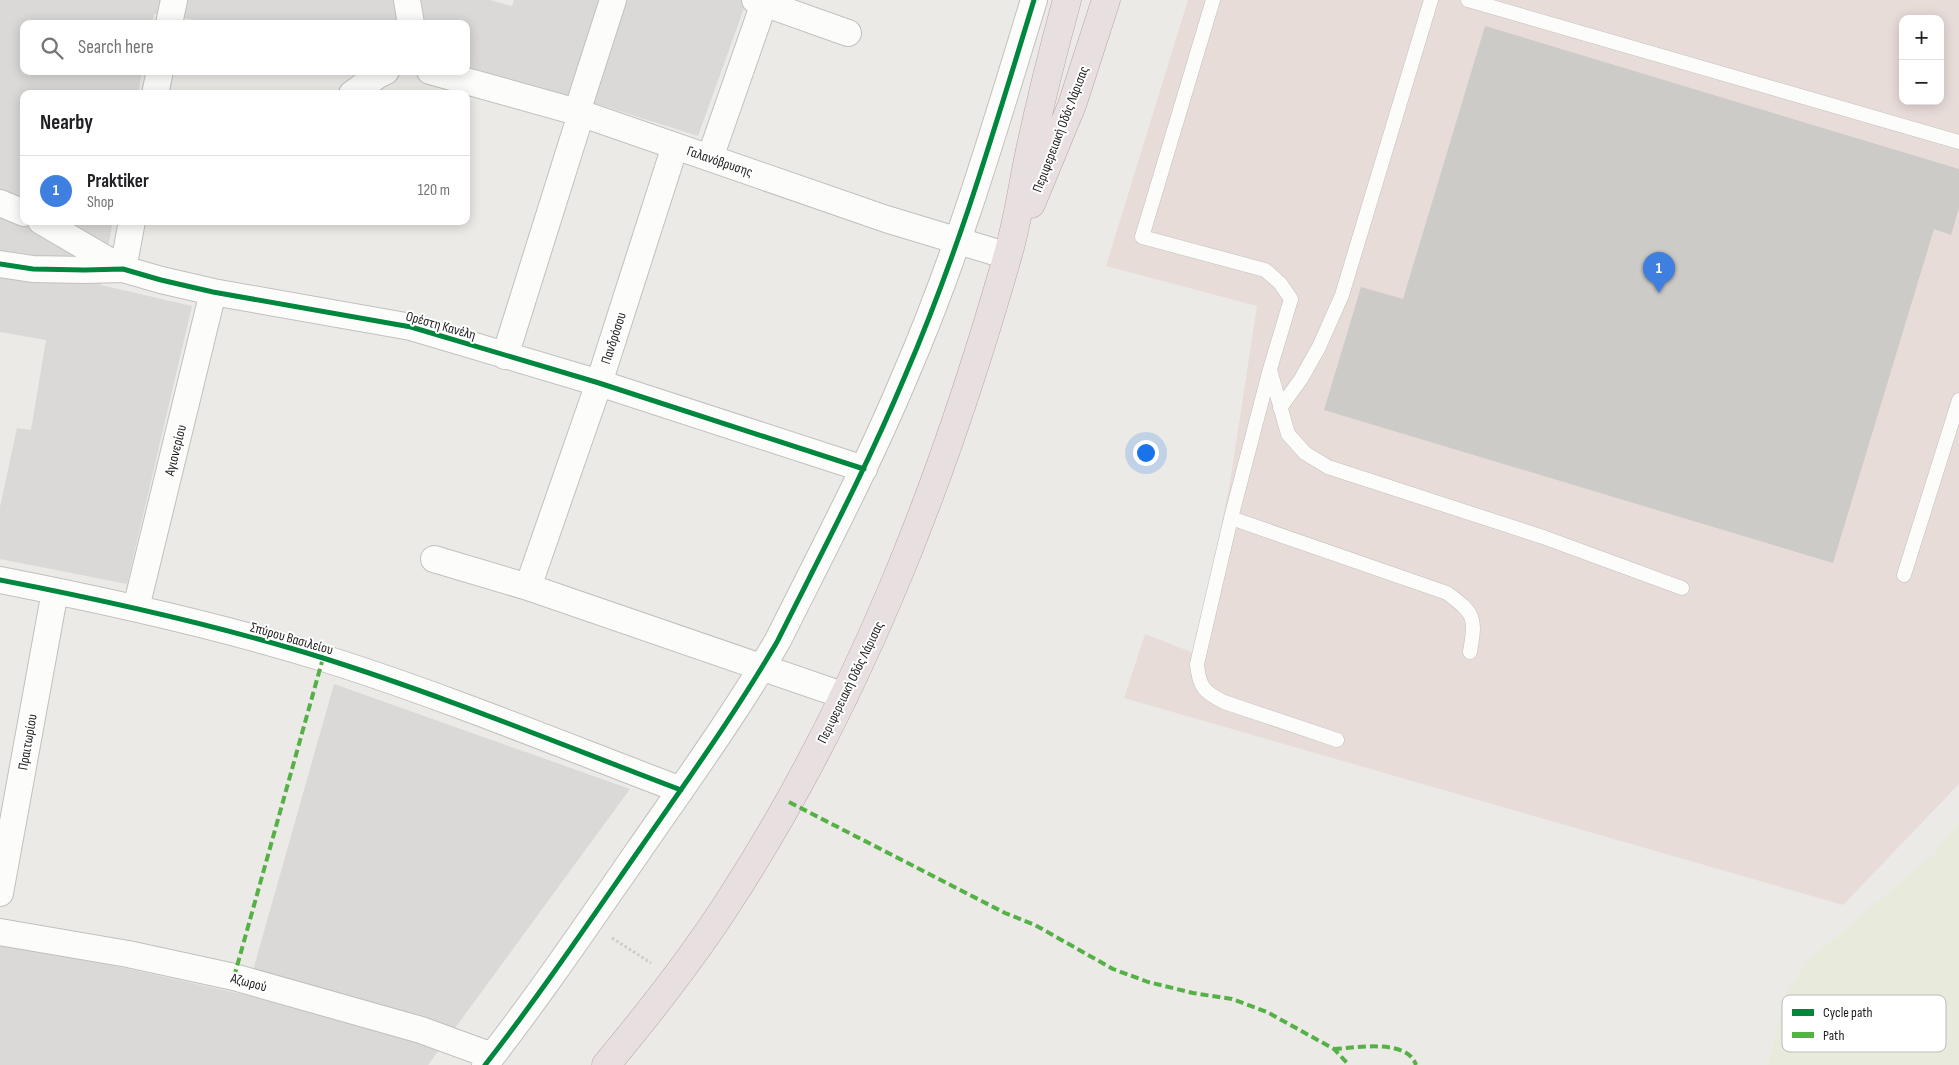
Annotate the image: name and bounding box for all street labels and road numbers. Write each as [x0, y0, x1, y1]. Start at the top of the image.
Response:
street label: Περιφερειακή Οδός Λάρισας [1029, 64, 1092, 195]
street label: Γαλανόβρυσης [685, 142, 755, 181]
street label: Ορέστη Κανέλη [404, 307, 478, 344]
street label: Πανδρόσου [597, 310, 630, 366]
street label: Αγιονερίου [161, 423, 190, 478]
street label: Περιφερειακή Οδός Λάρισας [813, 618, 887, 746]
street label: Σπύρου Βασιλείου [248, 619, 335, 658]
street label: Πραιτωρίου [14, 713, 41, 772]
street label: Αζωρού [228, 969, 269, 995]

